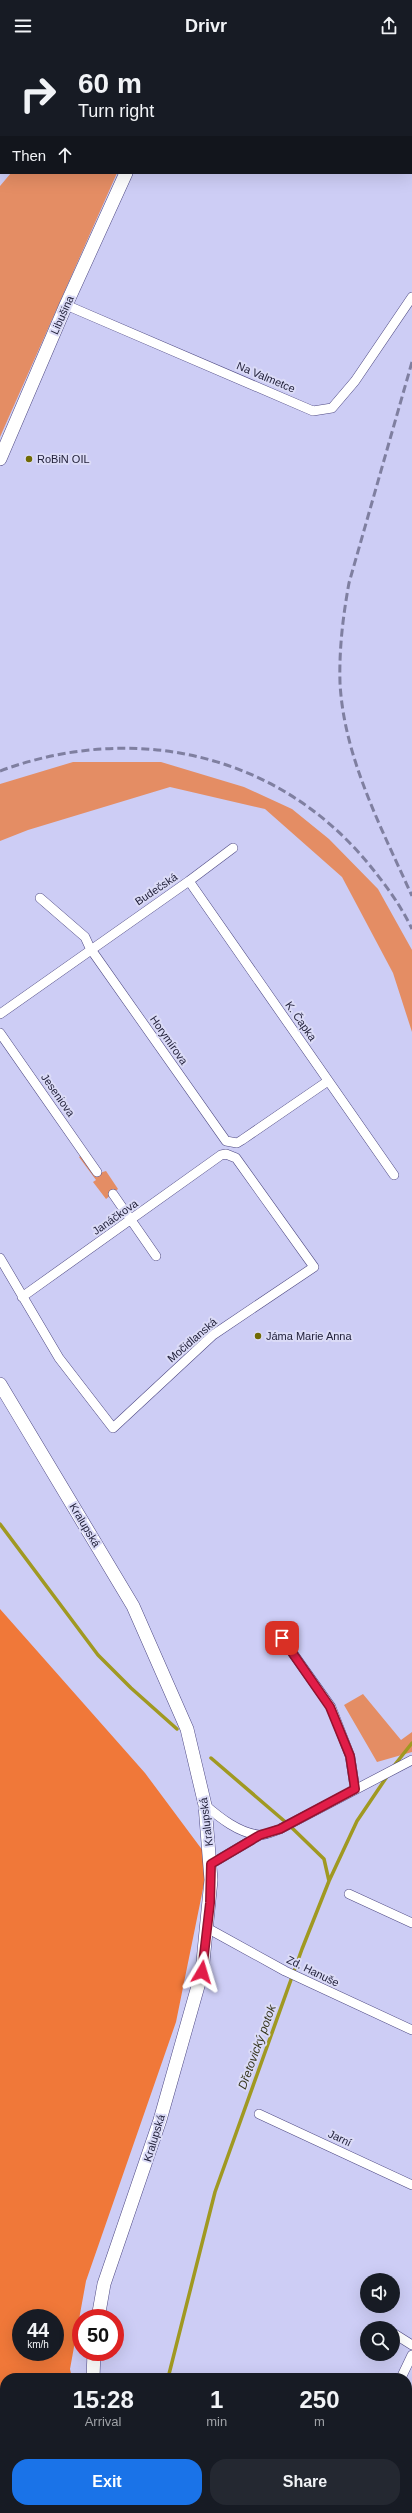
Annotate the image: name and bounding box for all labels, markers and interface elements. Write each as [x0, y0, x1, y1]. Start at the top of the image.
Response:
icon: menu [12, 15, 34, 37]
icon: share [378, 15, 400, 37]
text: Drivr [185, 16, 227, 36]
icon: right [12, 68, 64, 120]
text: 60 m [78, 68, 142, 99]
text: Turn right [78, 101, 154, 121]
icon: ahead [54, 144, 76, 166]
text: Then [12, 147, 46, 164]
street label: Libušina [48, 293, 76, 336]
street label: Na Valmetce [235, 359, 297, 395]
place label: RoBiN OIL [37, 453, 90, 465]
marker: RoBiN OIL [24, 454, 34, 464]
street label: Budečská [133, 870, 180, 907]
street label: K. Čapka [283, 999, 319, 1044]
street label: Horymírova [148, 1013, 191, 1067]
street label: Jeseniova [39, 1071, 78, 1119]
street label: Janáčkova [90, 1196, 141, 1237]
street label: Močidlanská [165, 1315, 220, 1365]
place label: Jáma Marie Anna [266, 1330, 352, 1342]
marker: Jáma Marie Anna [253, 1331, 263, 1341]
street label: Kralupská [67, 1501, 103, 1550]
pin [265, 1621, 299, 1655]
icon: arrive [271, 1627, 293, 1649]
street label: Kralupská [197, 1796, 215, 1847]
position arrow [181, 1951, 223, 1993]
street label: Zd. Hanuše [285, 1953, 341, 1989]
water label: Dřetovický potok [235, 2002, 279, 2091]
street label: Kralupská [141, 2112, 167, 2163]
street label: Jarní [326, 2127, 354, 2149]
map controls [360, 2273, 400, 2361]
button: sound [360, 2273, 400, 2313]
speed limit sign: 50 [72, 2309, 124, 2361]
text: 44 [27, 2319, 49, 2341]
button: search [360, 2321, 400, 2361]
text: km/h [27, 2339, 49, 2350]
text: 15:28 [72, 2386, 134, 2413]
text: 1 [210, 2386, 223, 2413]
text: 250 [300, 2386, 340, 2413]
text: Arrival [85, 2414, 122, 2429]
text: min [206, 2414, 227, 2429]
text: m [314, 2414, 325, 2429]
button: Exit [12, 2459, 202, 2505]
button: Share [210, 2459, 400, 2505]

